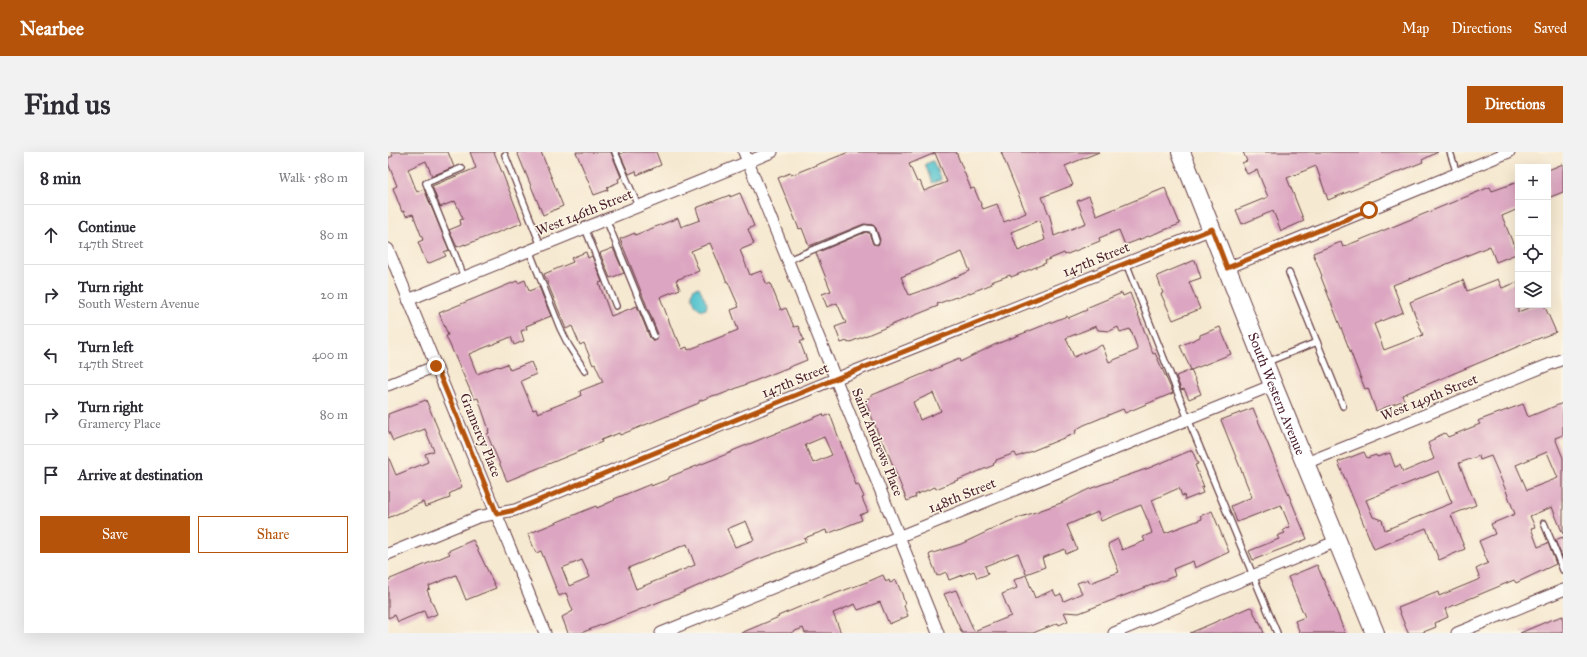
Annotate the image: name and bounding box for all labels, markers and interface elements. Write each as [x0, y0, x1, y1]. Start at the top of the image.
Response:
text: Nearbee [20, 17, 84, 40]
text: Map [1402, 20, 1429, 37]
text: Directions [1451, 20, 1512, 37]
text: Saved [1534, 20, 1567, 37]
button: Directions [1467, 86, 1563, 123]
text: Find us [24, 87, 110, 122]
map controls [1515, 164, 1551, 308]
button: + [1515, 164, 1551, 200]
text: 8 min [40, 168, 81, 189]
text: Walk · 580 m [279, 170, 348, 186]
street label: West 146th Street [533, 185, 635, 240]
button: − [1515, 200, 1551, 236]
route start [1360, 201, 1378, 219]
text: Continue [78, 218, 136, 236]
icon: ahead [40, 224, 62, 246]
text: 80 m [320, 227, 348, 243]
text: 147th Street [78, 236, 144, 252]
button: locate [1515, 236, 1551, 272]
street label: 147th Street [1060, 238, 1132, 281]
button: layers [1515, 272, 1551, 308]
text: Turn right [78, 278, 143, 296]
icon: right [40, 284, 62, 306]
text: 20 m [320, 287, 348, 303]
text: South Western Avenue [78, 296, 199, 312]
street label: South Western Avenue [1244, 330, 1309, 458]
text: Turn left [78, 338, 134, 356]
icon: left [40, 344, 62, 366]
text: 400 m [312, 347, 348, 363]
text: 147th Street [78, 356, 144, 372]
route end [427, 357, 445, 375]
street label: 147th Street [759, 359, 831, 402]
street label: West 149th Street [1378, 370, 1480, 425]
street label: Saint Andrews Place [848, 386, 907, 499]
street label: Gramercy Place [456, 391, 505, 480]
text: Turn right [78, 398, 143, 416]
icon: right [40, 404, 62, 426]
text: 80 m [320, 407, 348, 423]
text: Gramercy Place [78, 416, 161, 432]
icon: arrive [40, 464, 62, 486]
text: Arrive at destination [78, 466, 203, 484]
street label: 148th Street [926, 474, 998, 517]
button: Save [40, 516, 190, 553]
button: Share [198, 516, 348, 553]

